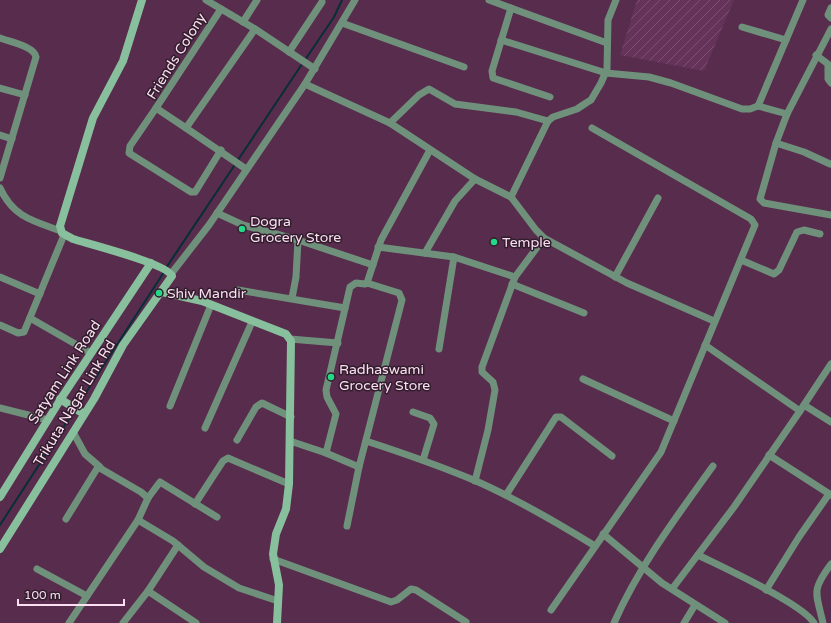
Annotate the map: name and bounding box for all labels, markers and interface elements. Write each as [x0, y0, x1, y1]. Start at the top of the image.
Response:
street label: Friends Colony [143, 10, 210, 103]
place label: Dogra Grocery Store [250, 213, 341, 246]
marker: Dogra Grocery Store [237, 224, 247, 234]
place label: Temple [502, 234, 551, 251]
marker: Temple [489, 237, 499, 247]
place label: Shiv Mandir [167, 285, 247, 302]
marker: Shiv Mandir [154, 288, 164, 298]
street label: Satyam Link Road [25, 317, 104, 427]
street label: Trikuta Nagar Link Rd [30, 337, 119, 470]
place label: Radhaswami Grocery Store [339, 361, 430, 394]
marker: Radhaswami Grocery Store [326, 372, 336, 382]
scale bar [18, 581, 124, 607]
text: 100 m [24, 588, 61, 602]

